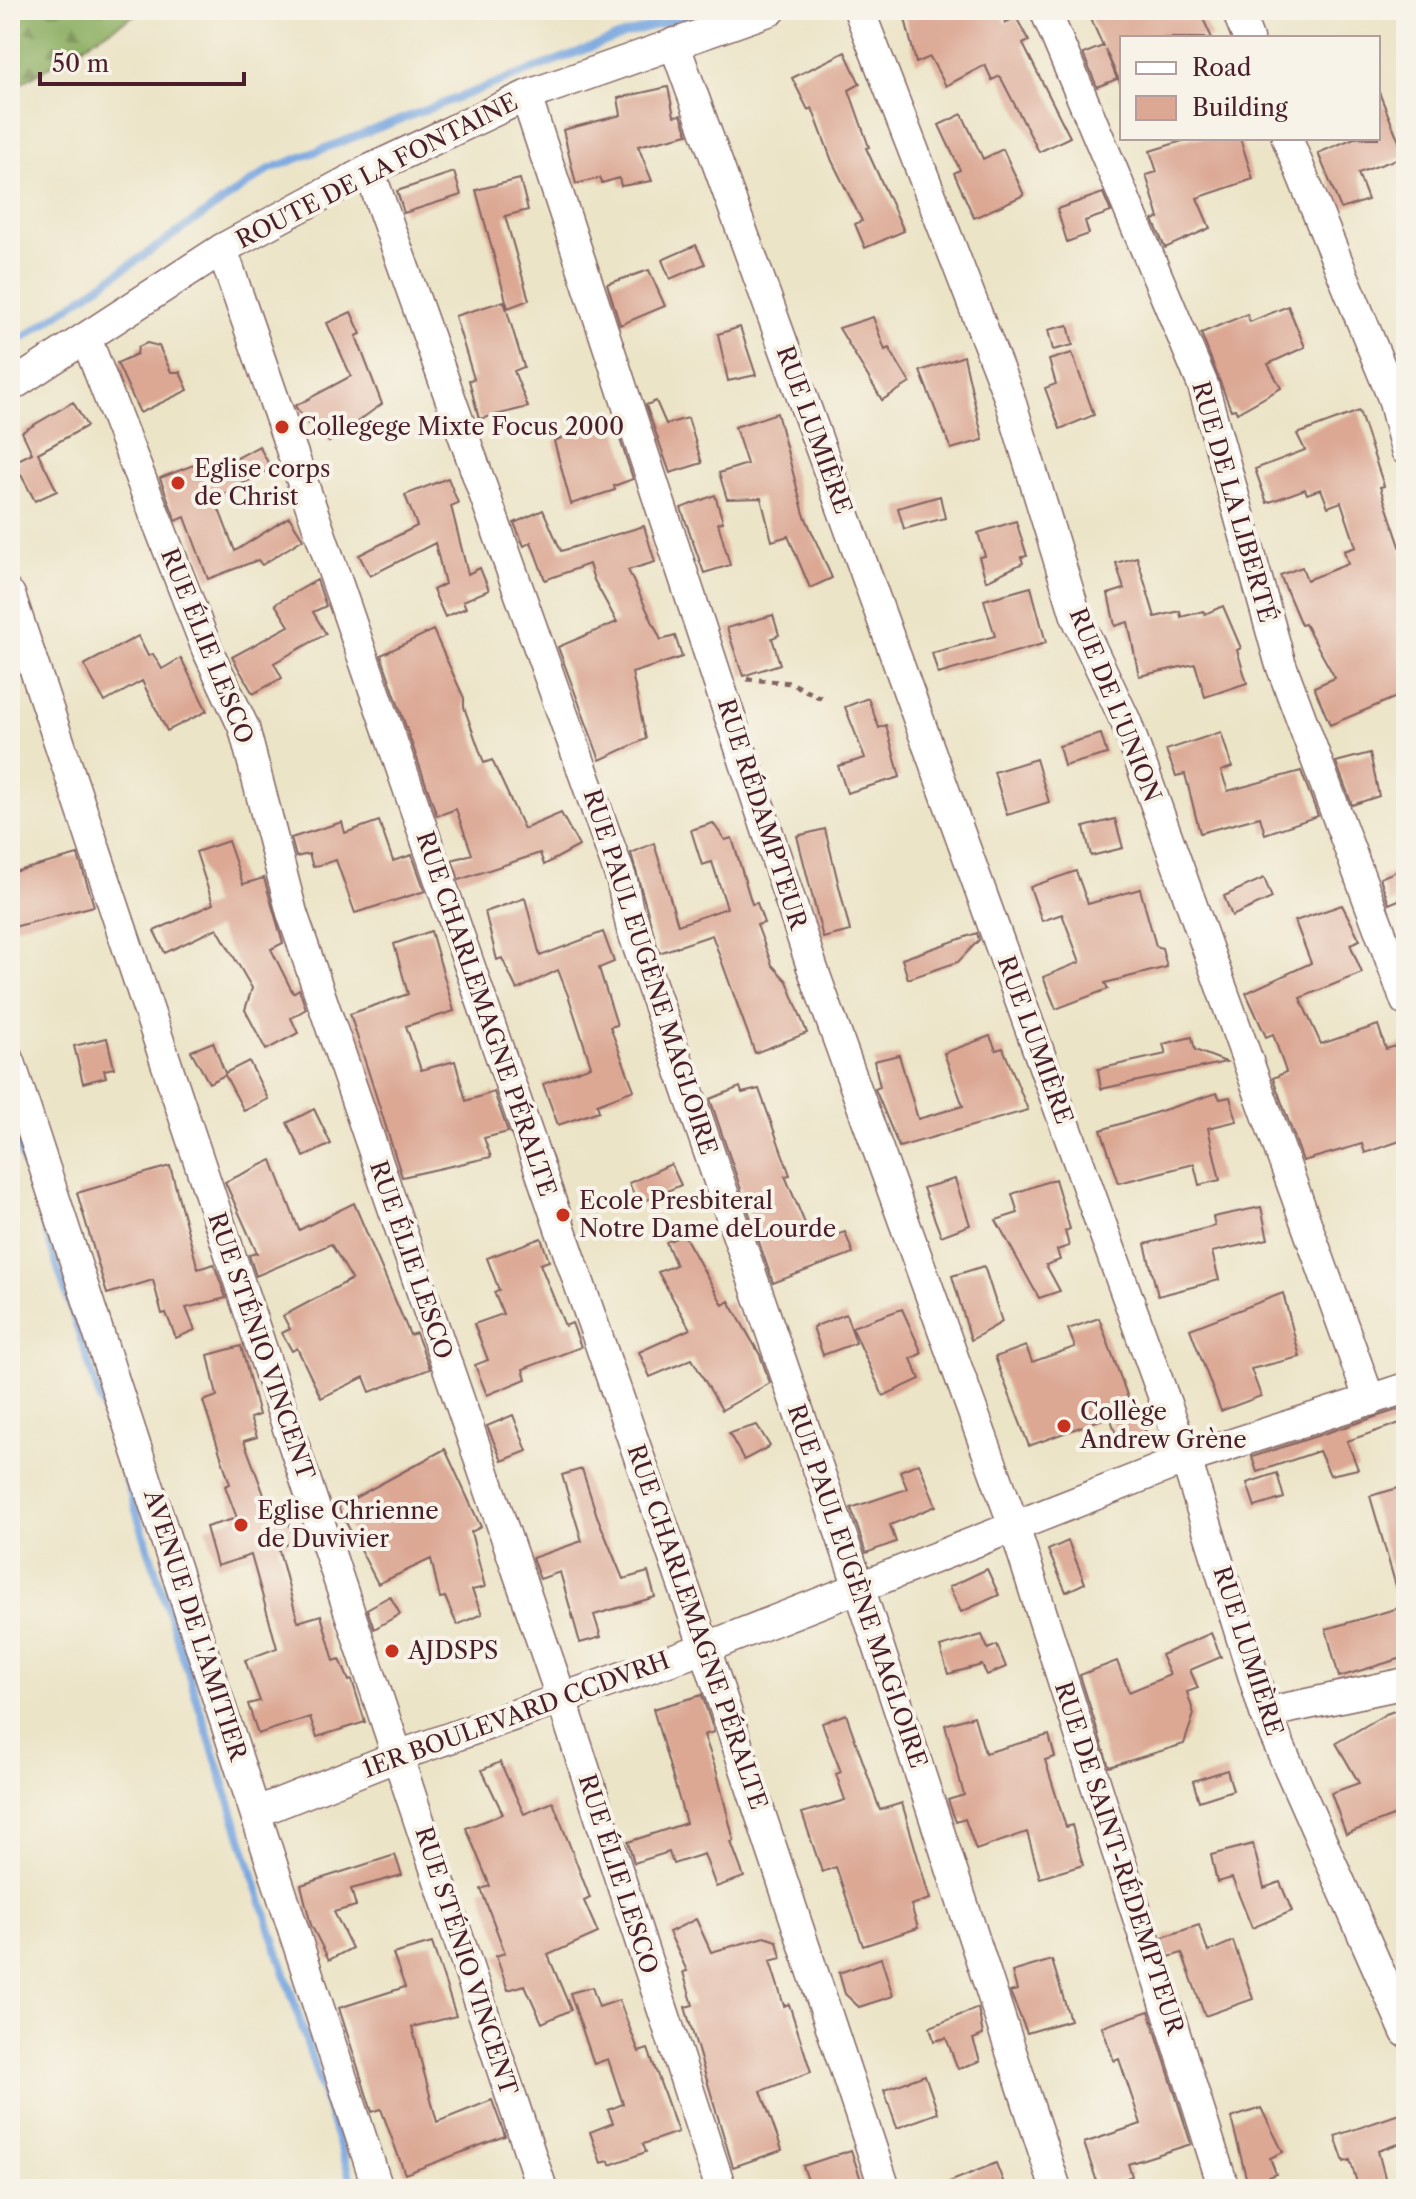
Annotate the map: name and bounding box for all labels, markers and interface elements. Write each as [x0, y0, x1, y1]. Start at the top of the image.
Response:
scale bar [40, 36, 244, 86]
legend [1120, 36, 1380, 140]
text: 50 m [52, 49, 109, 78]
text: Road [1192, 53, 1252, 82]
street label: ROUTE DE LA FONTAINE [231, 87, 522, 254]
text: Building [1192, 93, 1288, 122]
street label: RUE LUMIÈRE [771, 342, 858, 518]
street label: RUE DE LA LIBERTÉ [1186, 378, 1283, 626]
place label: Collegege Mixte Focus 2000 [298, 412, 624, 441]
marker: Collegege Mixte Focus 2000 [273, 418, 291, 436]
place label: Eglise corps de Christ [194, 454, 330, 511]
marker: Eglise corps de Christ [169, 474, 187, 492]
street label: RUE ÉLIE LESCO [155, 544, 260, 748]
street label: RUE DE L'UNION [1063, 604, 1168, 806]
street label: RUE RÉDAMPTEUR [712, 695, 814, 934]
street label: RUE PAUL EUGÈNE MAGLOIRE [578, 785, 723, 1158]
street label: RUE CHARLEMAGNE PÉRALTE [410, 827, 563, 1200]
street label: RUE LUMIÈRE [992, 952, 1079, 1128]
street label: RUE ÉLIE LESCO [364, 1157, 459, 1363]
place label: Ecole Presbiteral Notre Dame deLourde [579, 1186, 836, 1243]
marker: Ecole Presbiteral Notre Dame deLourde [554, 1206, 572, 1224]
street label: RUE STÉNIO VINCENT [202, 1209, 321, 1483]
place label: Collège Andrew Grène [1079, 1397, 1247, 1454]
street label: RUE PAUL EUGÈNE MAGLOIRE [781, 1400, 933, 1772]
marker: Collège Andrew Grène [1055, 1417, 1073, 1435]
street label: RUE CHARLEMAGNE PÉRALTE [621, 1440, 774, 1813]
street label: AVENUE DE L'AMITIER [138, 1485, 253, 1765]
place label: Eglise Chrienne de Duvivier [257, 1496, 439, 1553]
marker: Eglise Chrienne de Duvivier [232, 1516, 250, 1534]
street label: RUE LUMIÈRE [1207, 1562, 1290, 1739]
place label: AJDSPS [407, 1636, 498, 1665]
marker: AJDSPS [383, 1642, 401, 1660]
street label: 1ER BOULEVARD CCDVRH [358, 1645, 673, 1784]
street label: RUE DE SAINT-RÉDEMPTEUR [1049, 1678, 1191, 2039]
street label: RUE ÉLIE LESCO [573, 1770, 664, 1977]
street label: RUE STÉNIO VINCENT [409, 1823, 524, 2099]

